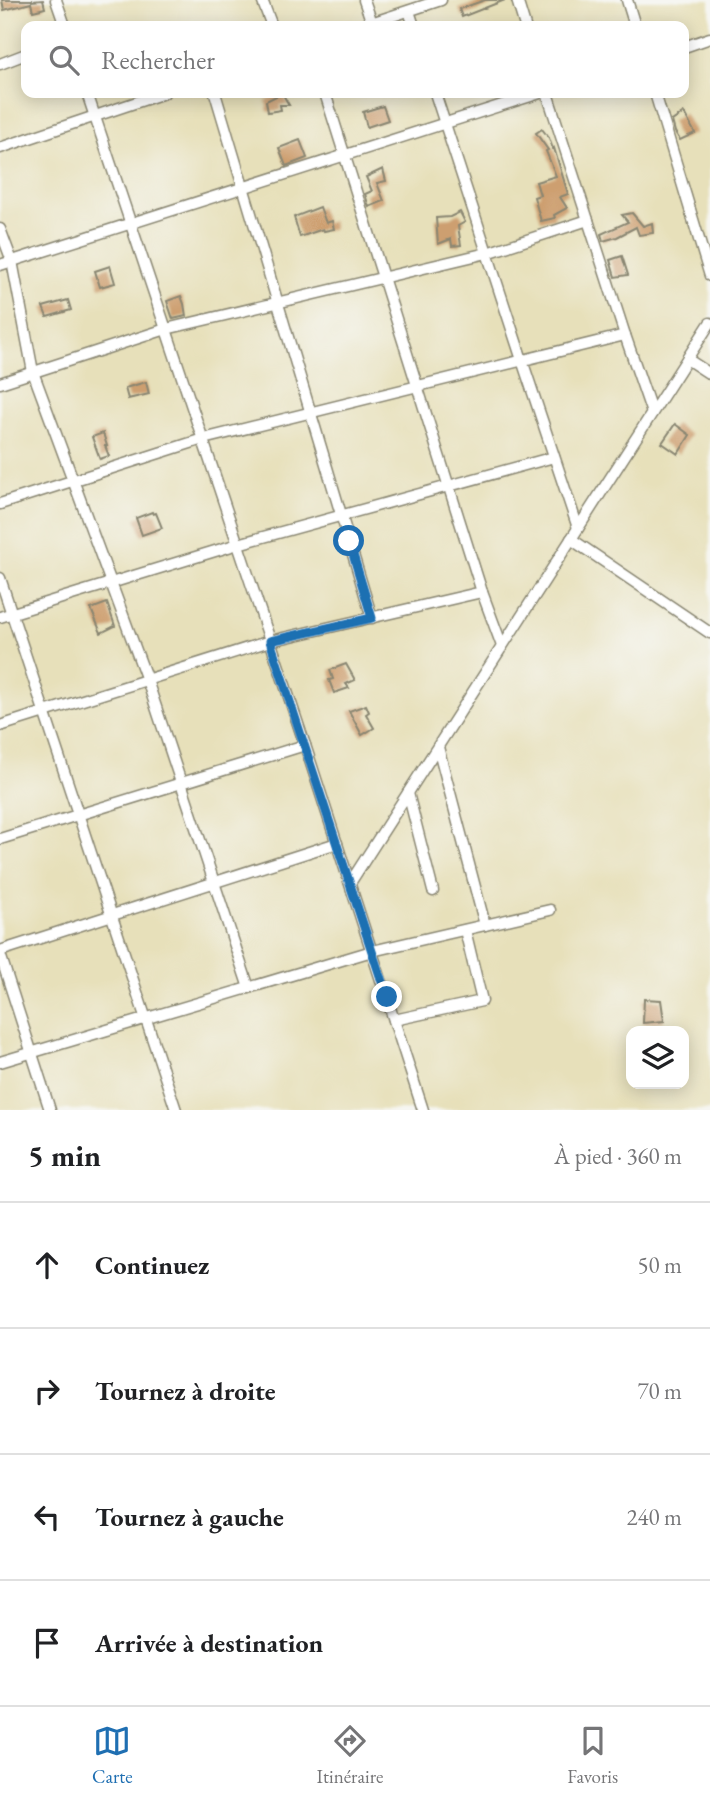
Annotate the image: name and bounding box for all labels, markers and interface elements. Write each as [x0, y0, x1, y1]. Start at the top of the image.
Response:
search box [21, 21, 689, 98]
icon: search [45, 41, 83, 79]
text: Rechercher [101, 43, 215, 77]
route start [333, 525, 364, 556]
route end [371, 981, 402, 1012]
map controls [626, 1026, 689, 1089]
button: layers [626, 1026, 689, 1089]
text: 5 min [28, 1136, 101, 1175]
text: À pied · 360 m [554, 1141, 682, 1171]
icon: ahead [28, 1246, 66, 1284]
text: Continuez [95, 1248, 209, 1282]
text: 50 m [637, 1250, 682, 1280]
icon: right [28, 1372, 66, 1410]
text: Tournez à droite [95, 1374, 276, 1408]
text: 70 m [637, 1376, 682, 1406]
icon: left [28, 1498, 66, 1536]
text: Tournez à gauche [95, 1500, 284, 1534]
text: 240 m [626, 1502, 682, 1532]
icon: arrive [28, 1624, 66, 1662]
text: Arrivée à destination [95, 1626, 323, 1660]
tab: Carte [92, 1722, 133, 1789]
tab: Itinéraire [317, 1722, 383, 1789]
tab: Favoris [567, 1722, 618, 1789]

